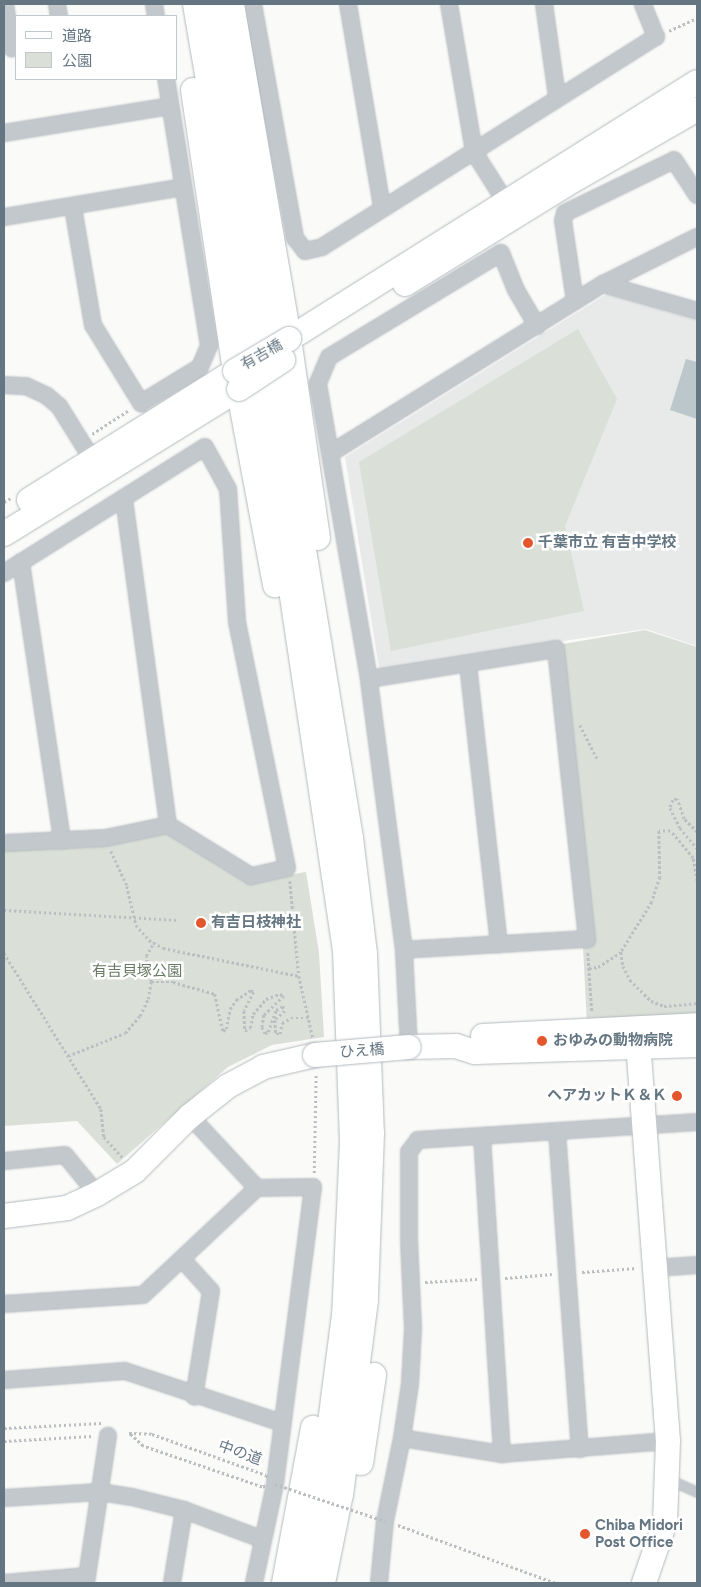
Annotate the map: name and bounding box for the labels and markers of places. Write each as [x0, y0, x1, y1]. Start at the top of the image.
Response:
place label: 千葉市立 有吉中学校 [538, 534, 677, 552]
marker: 千葉市立 有吉中学校 [522, 537, 534, 549]
place label: 有吉日枝神社 [211, 914, 301, 932]
marker: 有吉日枝神社 [195, 917, 207, 929]
place label: おゆみの動物病院 [553, 1032, 673, 1050]
marker: おゆみの動物病院 [535, 1034, 549, 1048]
place label: ヘアカットＫ＆Ｋ [547, 1087, 667, 1105]
marker: ヘアカットＫ＆Ｋ [671, 1090, 683, 1102]
place label: Chiba Midori Post Office [595, 1516, 683, 1551]
marker: Chiba Midori Post Office [579, 1528, 591, 1540]

